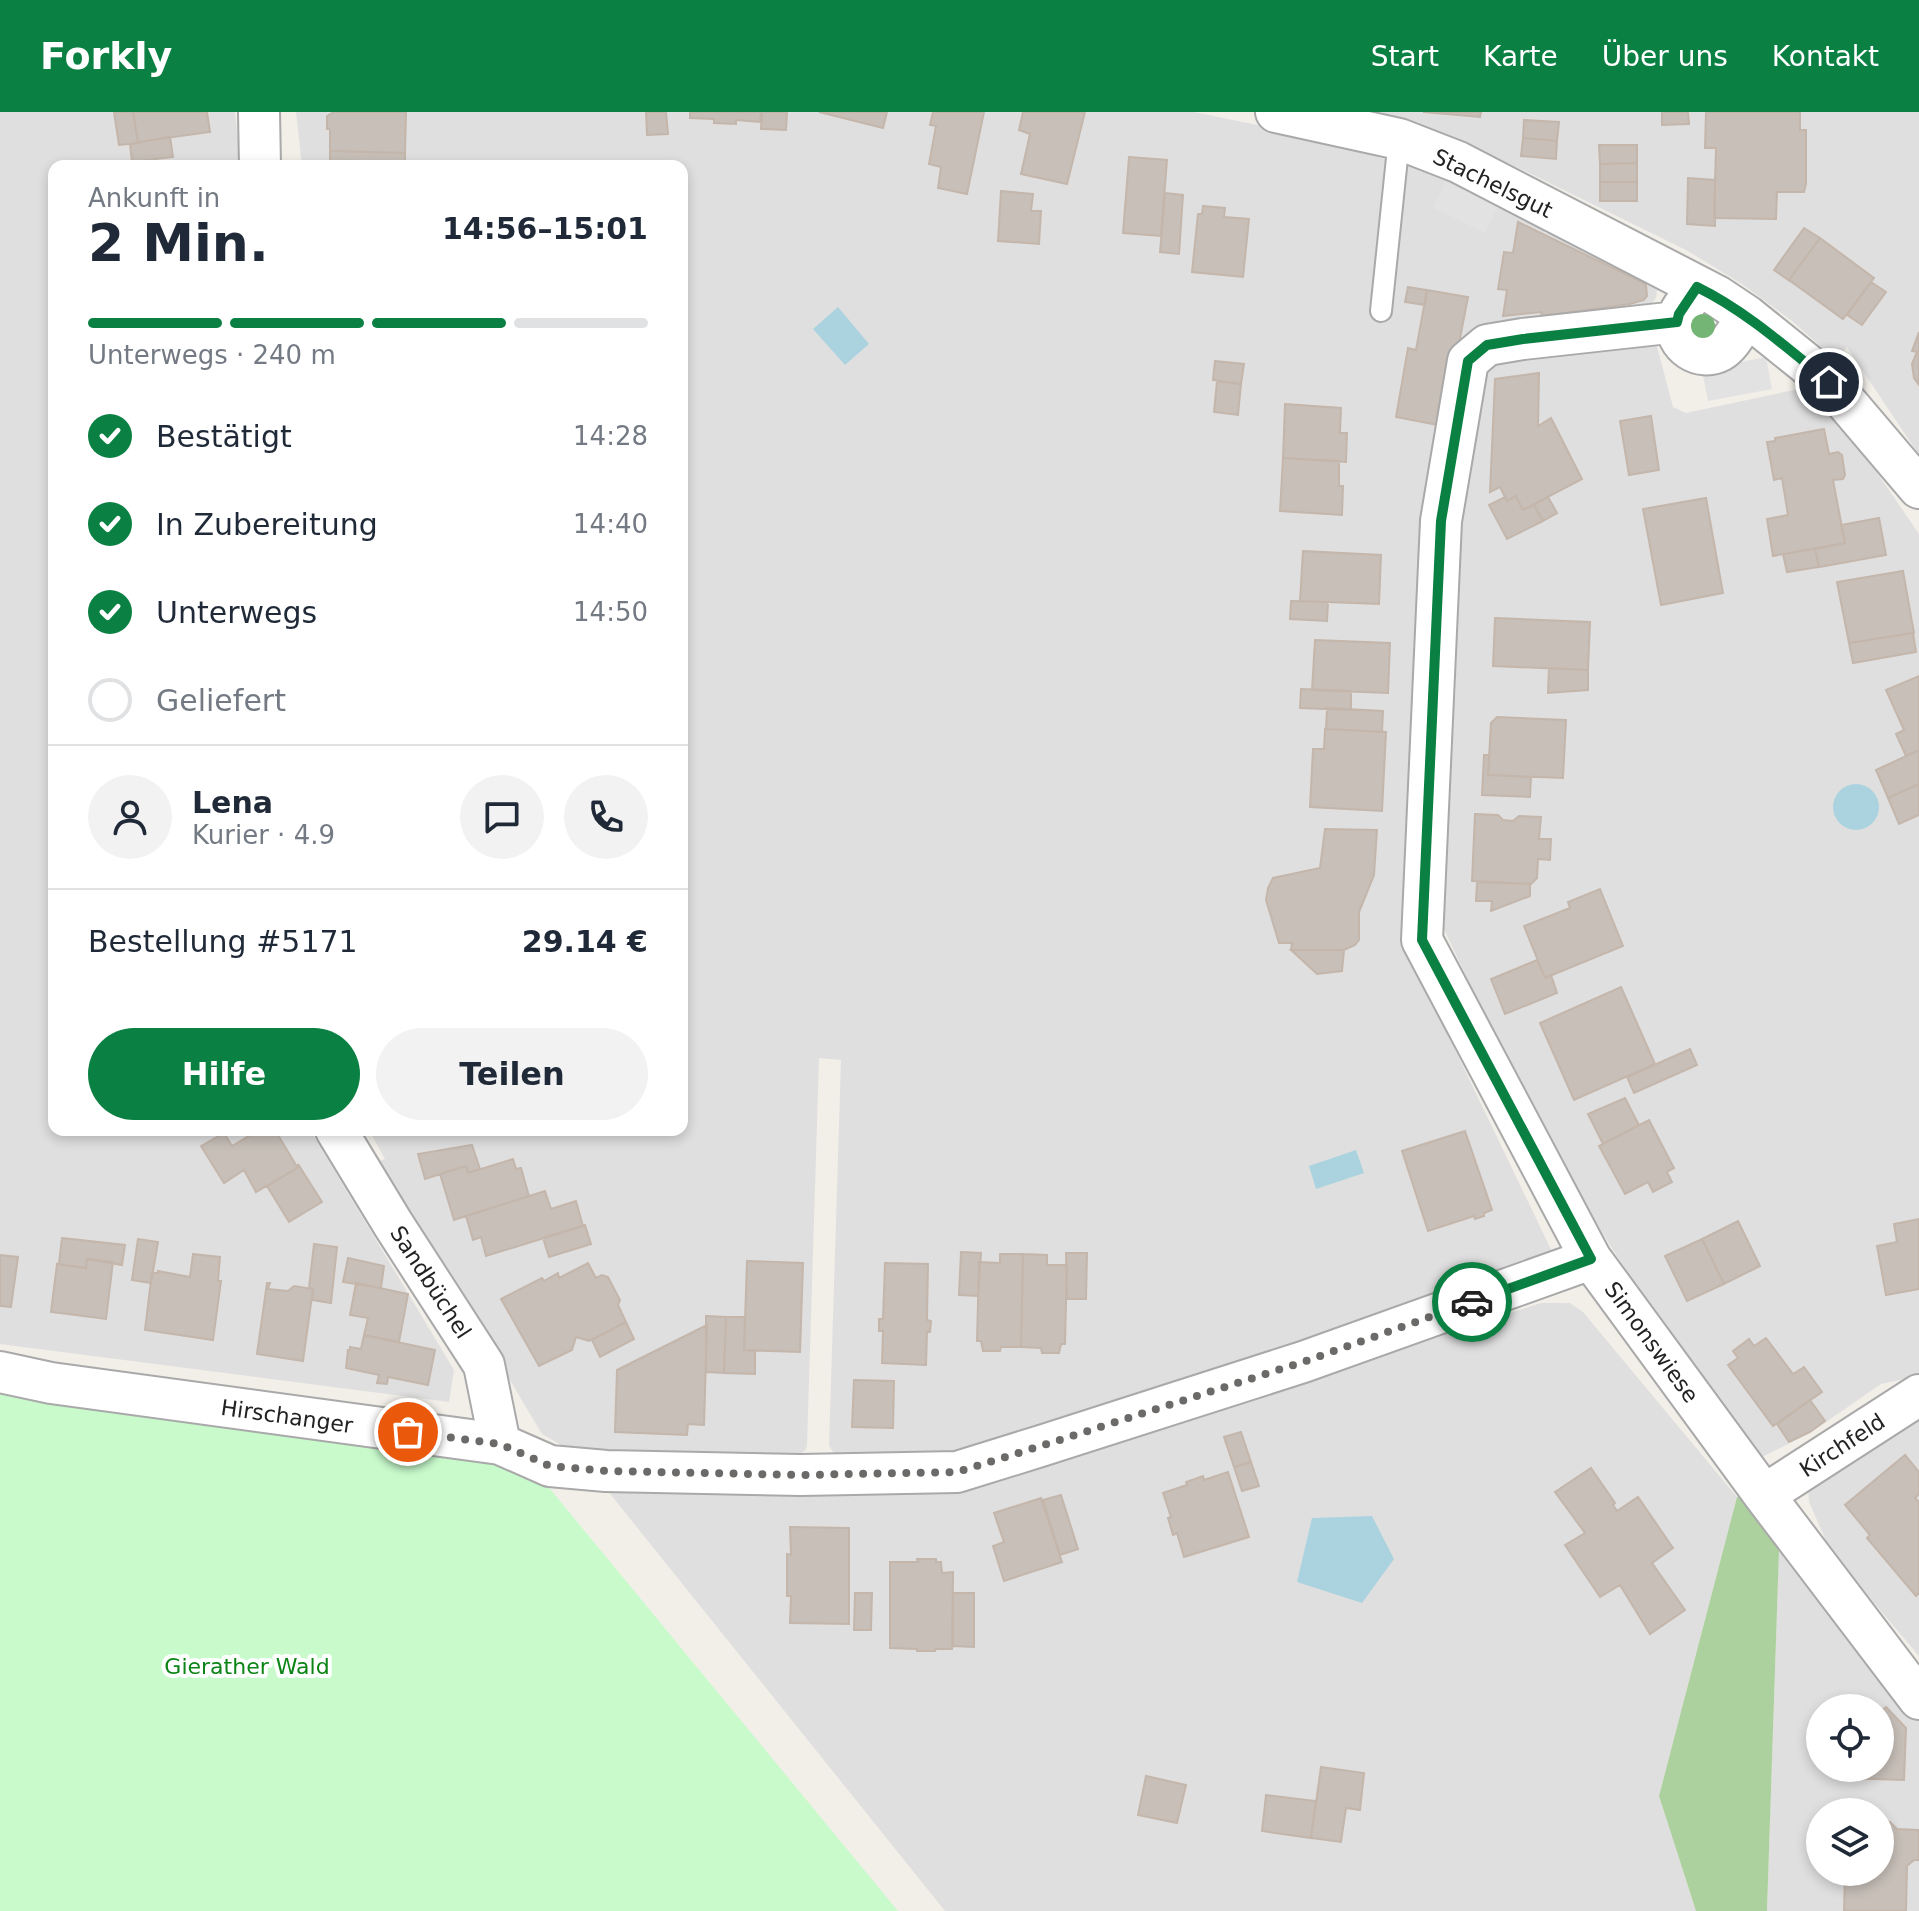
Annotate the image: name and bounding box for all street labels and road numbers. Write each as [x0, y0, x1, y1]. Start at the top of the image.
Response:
street label: Stachelsgut [1429, 144, 1557, 223]
street label: Sandbüchel [385, 1221, 476, 1343]
street label: Simonswiese [1599, 1277, 1704, 1407]
street label: Hirschanger [219, 1395, 356, 1438]
street label: Kirchfeld [1795, 1409, 1890, 1482]

